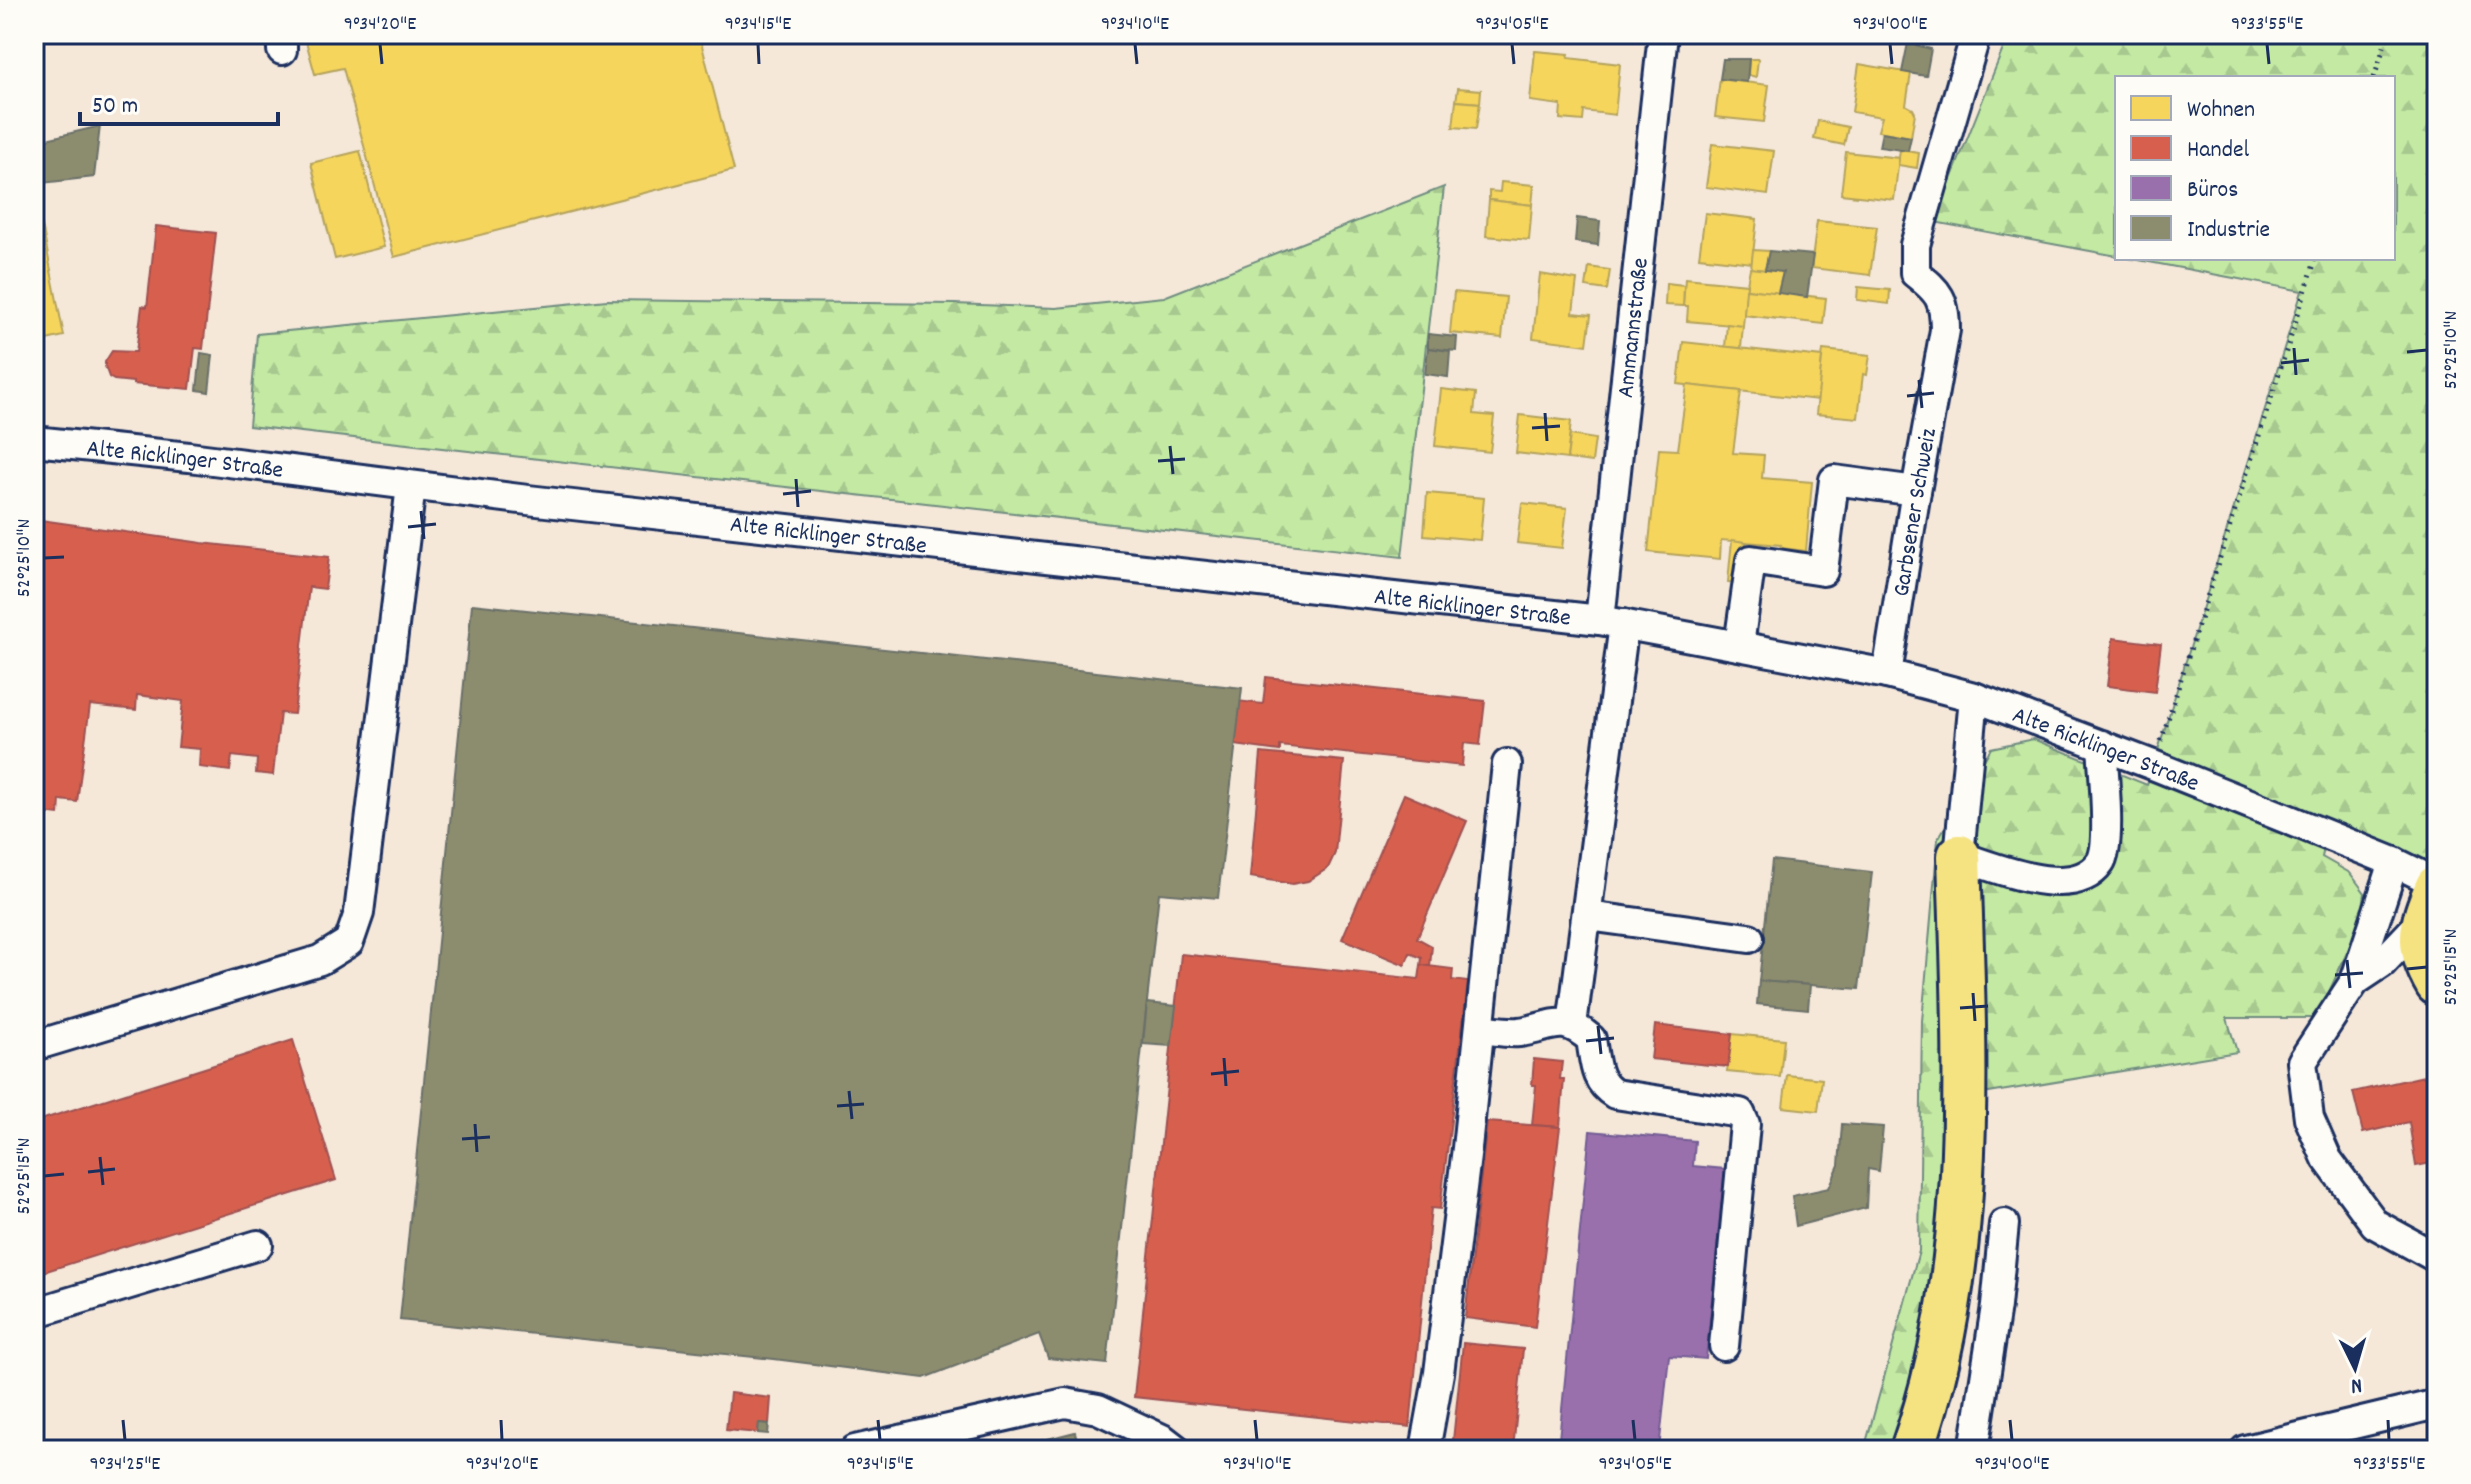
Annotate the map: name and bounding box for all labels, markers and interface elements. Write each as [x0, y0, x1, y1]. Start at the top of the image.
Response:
text: 9°34'20"E [344, 11, 416, 39]
text: 9°34'15"E [725, 11, 791, 39]
text: 9°34'10"E [1101, 11, 1169, 39]
text: 9°34'05"E [1475, 11, 1549, 39]
text: 9°34'00"E [1853, 11, 1927, 39]
text: 9°33'55"E [2231, 11, 2303, 39]
scale bar [80, 76, 278, 126]
legend [2115, 76, 2395, 260]
text: 50 m [92, 90, 138, 124]
text: Wohnen [2187, 94, 2255, 128]
text: Handel [2187, 134, 2249, 168]
text: Büros [2187, 174, 2238, 208]
text: Industrie [2187, 214, 2270, 248]
street label: Ammannstraße [1610, 256, 1659, 400]
text: 52°25'10"N [2438, 311, 2466, 389]
street label: Garbsener Schweiz [1886, 426, 1947, 599]
street label: Alte Ricklinger Straße [85, 433, 285, 489]
street label: Alte Ricklinger Straße [728, 509, 928, 565]
text: 52°25'10"N [11, 519, 39, 597]
street label: Alte Ricklinger Straße [1372, 581, 1572, 637]
street label: Alte Ricklinger Straße [2007, 699, 2204, 802]
text: 52°25'15"N [2438, 929, 2466, 1006]
text: 52°25'15"N [11, 1138, 39, 1215]
north arrow [2315, 1328, 2395, 1408]
text: N [2350, 1369, 2363, 1400]
text: 9°34'25"E [90, 1451, 160, 1479]
text: 9°34'20"E [466, 1451, 538, 1479]
text: 9°34'15"E [847, 1451, 913, 1479]
text: 9°34'10"E [1223, 1451, 1291, 1479]
text: 9°34'05"E [1598, 1451, 1672, 1479]
text: 9°34'00"E [1975, 1451, 2049, 1479]
text: 9°33'55"E [2353, 1451, 2425, 1479]

